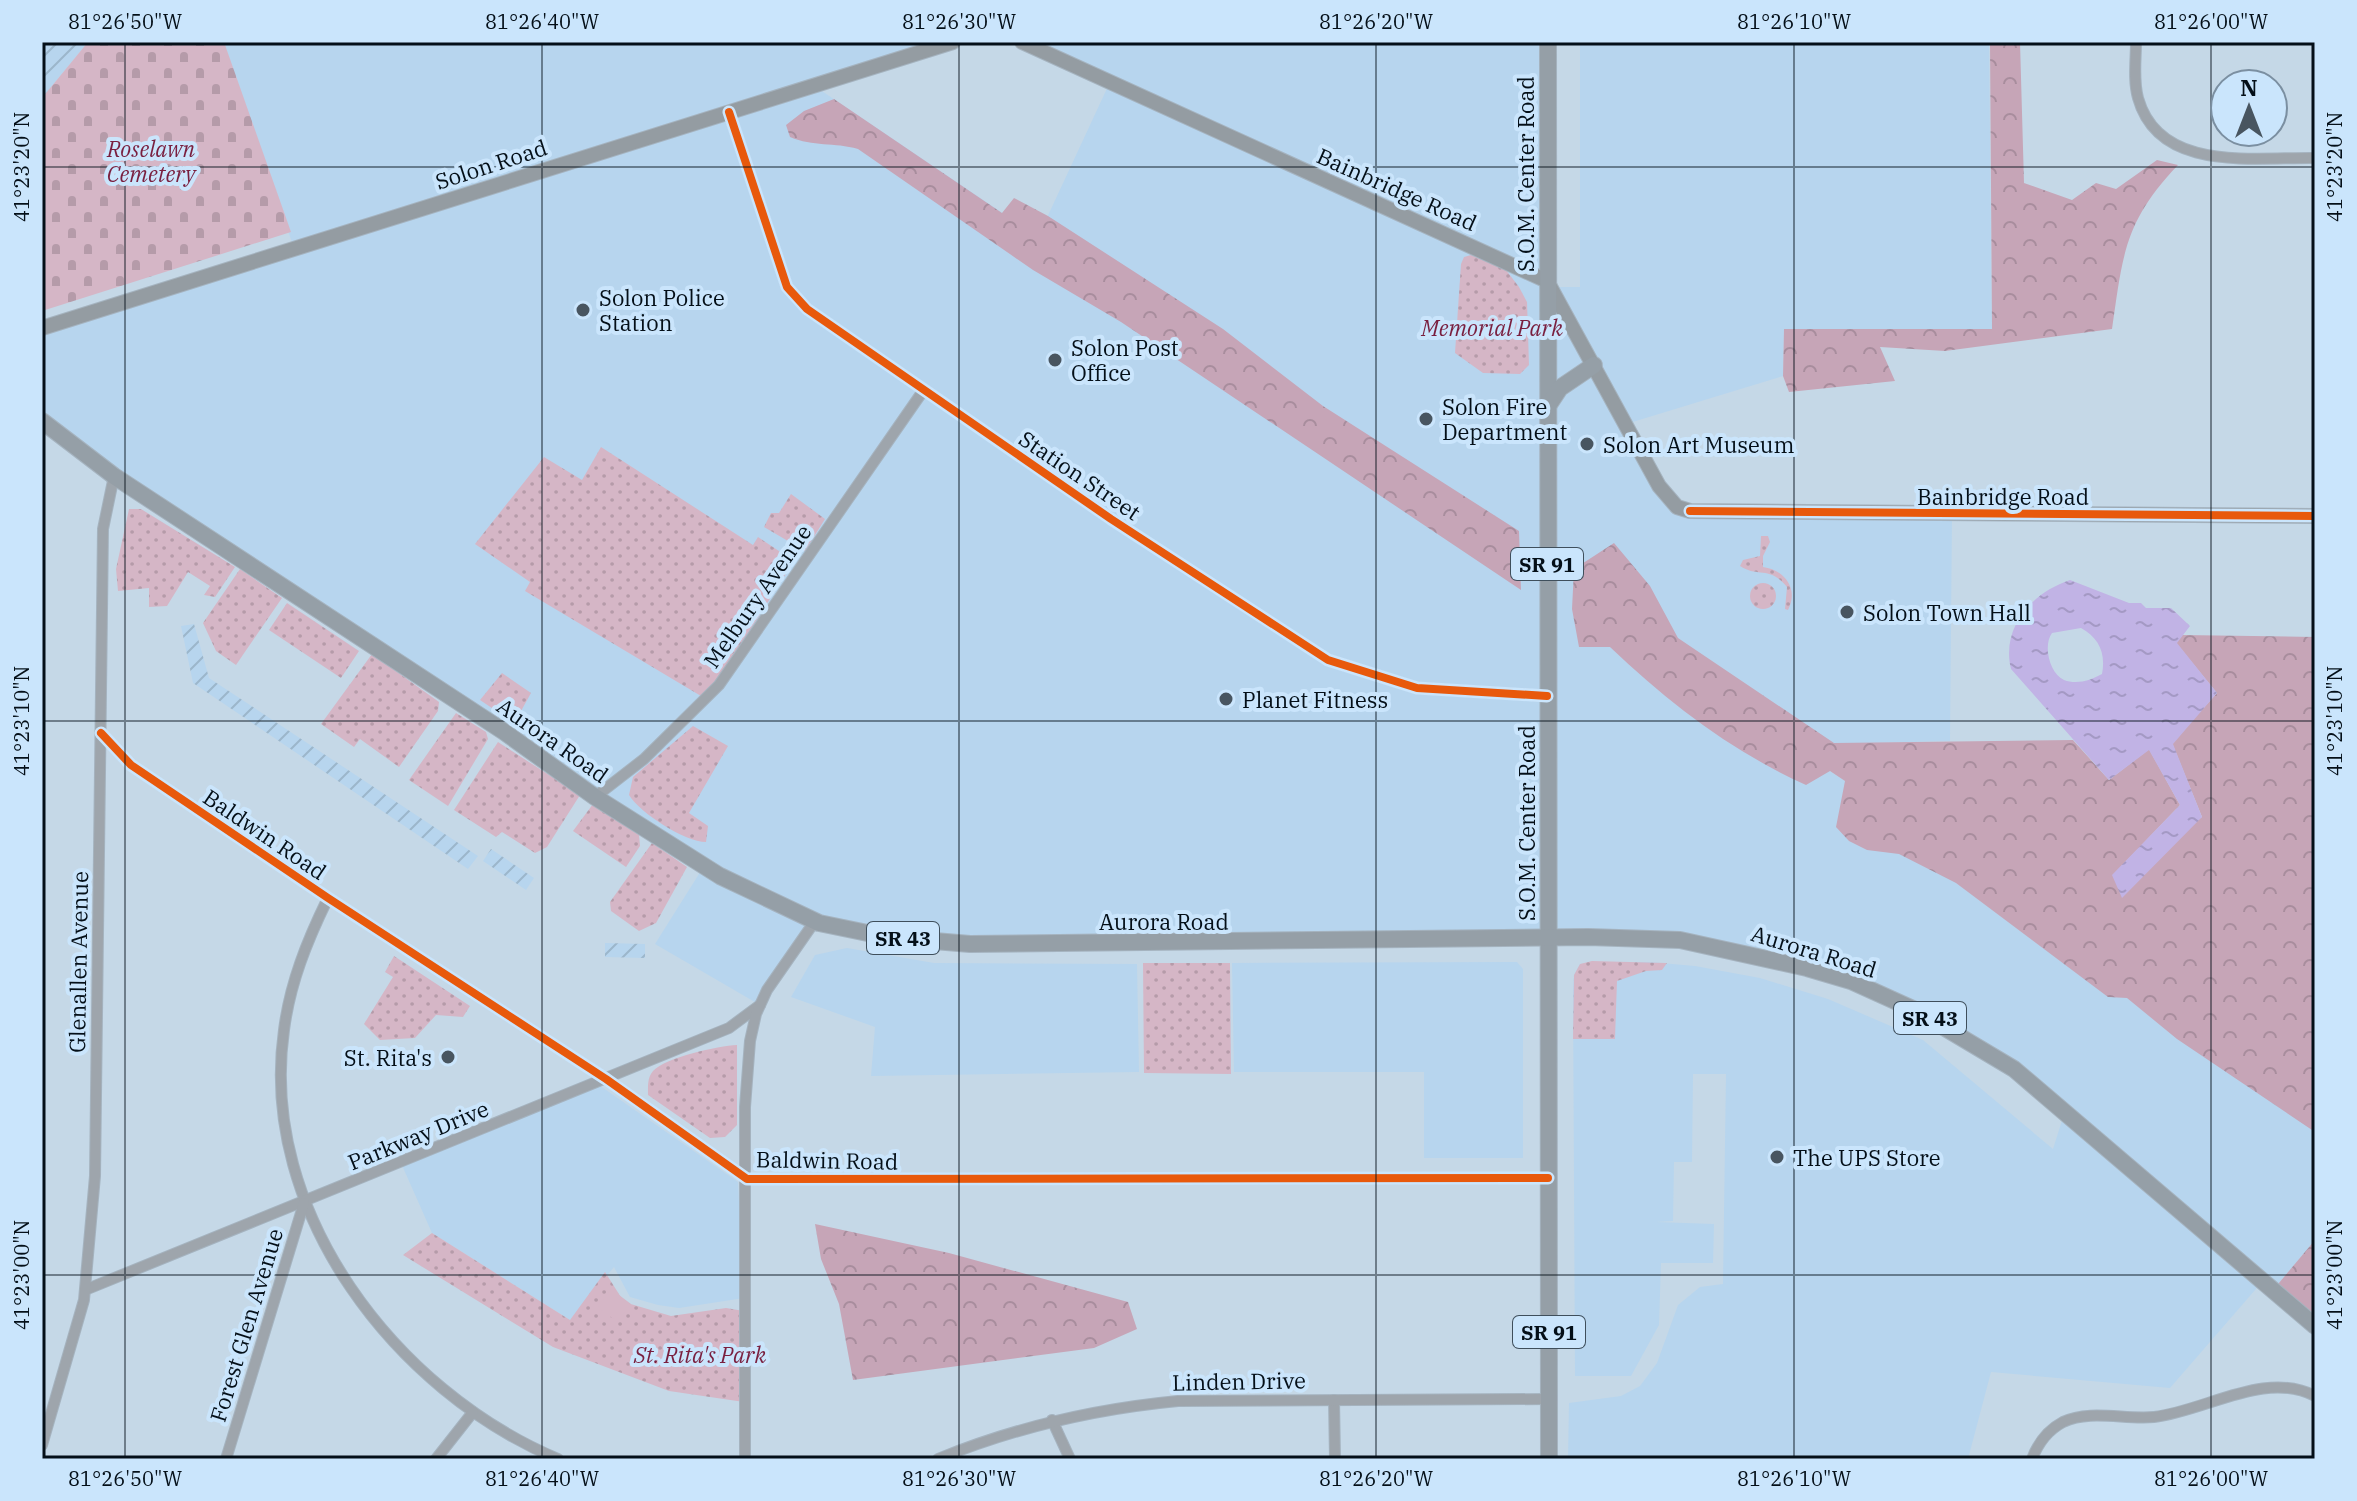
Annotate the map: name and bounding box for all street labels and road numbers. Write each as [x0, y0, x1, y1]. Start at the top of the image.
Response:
street label: S.O.M. Center Road [1511, 76, 1540, 272]
street label: Solon Road [431, 132, 551, 196]
street label: Bainbridge Road [1312, 141, 1482, 237]
street label: Station Street [1014, 424, 1147, 526]
street label: Bainbridge Road [1917, 482, 2089, 511]
street label: Melbury Avenue [697, 518, 817, 674]
road number: SR 91 [1511, 548, 1583, 580]
street label: Aurora Road [492, 691, 614, 789]
street label: S.O.M. Center Road [1512, 725, 1541, 921]
street label: Baldwin Road [198, 782, 332, 886]
street label: Glenallen Avenue [62, 871, 94, 1053]
street label: Aurora Road [1099, 907, 1229, 936]
street label: Aurora Road [1748, 918, 1880, 984]
road number: SR 43 [867, 922, 939, 954]
road number: SR 43 [1894, 1002, 1966, 1034]
street label: Parkway Drive [343, 1094, 493, 1176]
street label: Baldwin Road [756, 1144, 898, 1176]
street label: Forest Glen Avenue [203, 1225, 289, 1425]
road number: SR 91 [1513, 1316, 1585, 1348]
street label: Linden Drive [1172, 1365, 1306, 1397]

